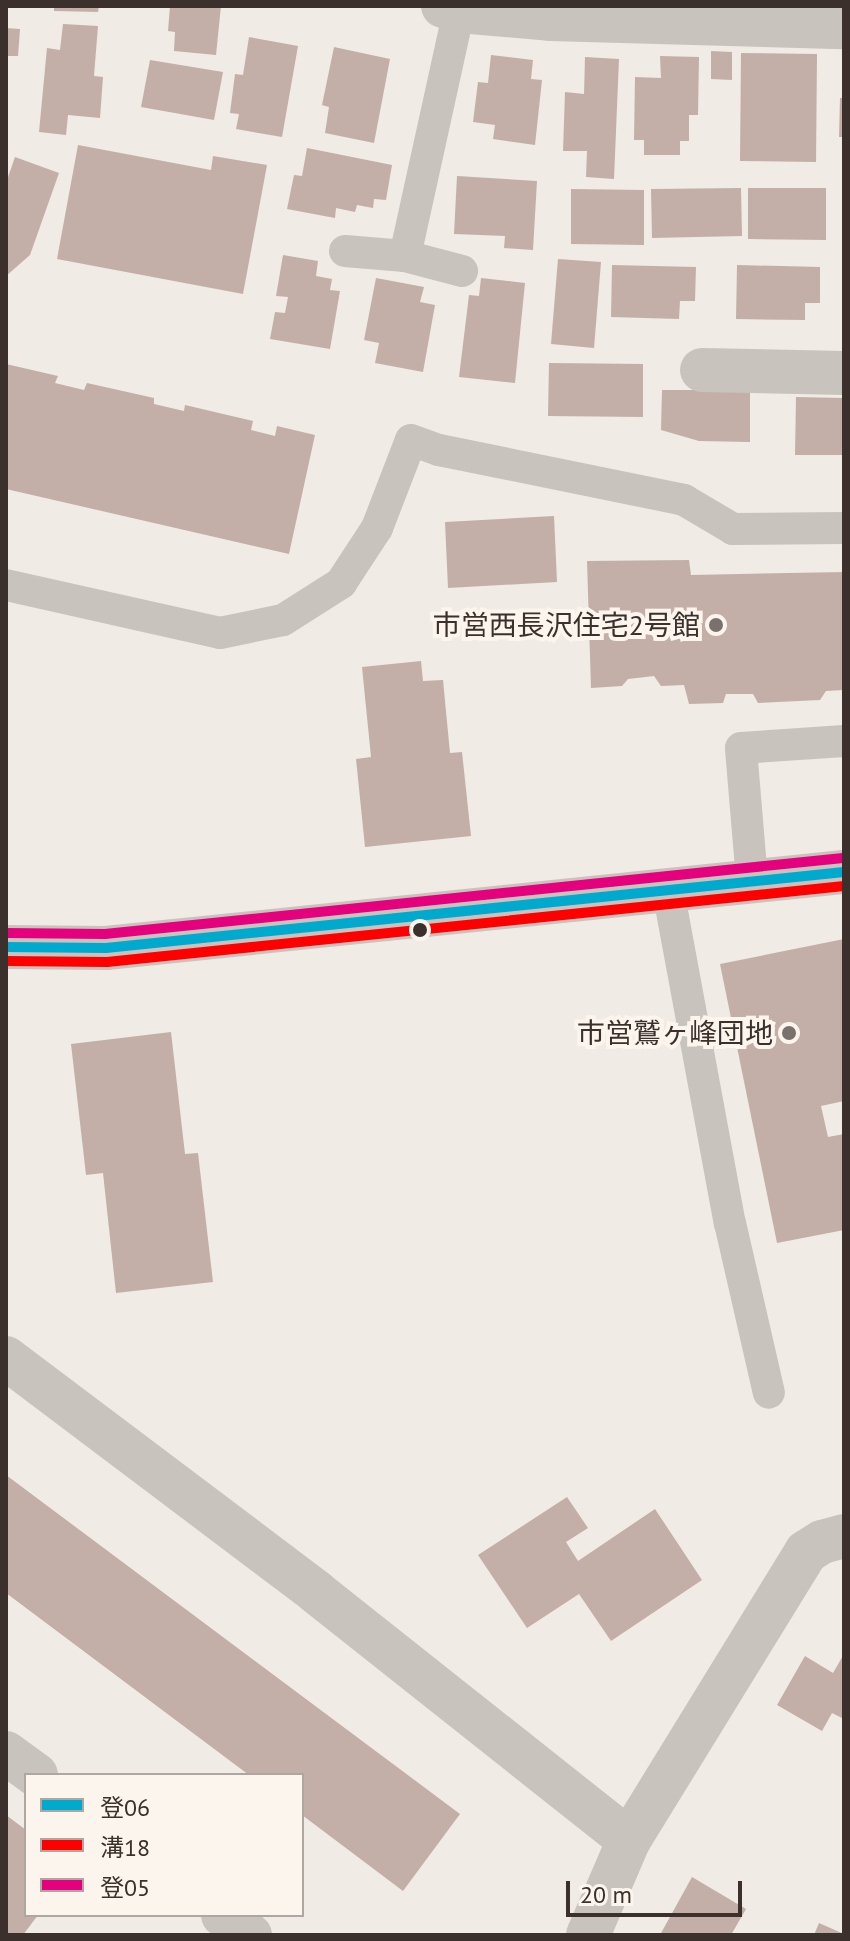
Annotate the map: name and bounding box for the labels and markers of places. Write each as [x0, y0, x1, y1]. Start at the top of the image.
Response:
place label: 市営西長沢住宅2号館 [433, 608, 700, 642]
marker: 市営西長沢住宅2号館 [707, 616, 725, 634]
unlabelled marker [412, 922, 428, 938]
place label: 市営鷲ヶ峰団地 [577, 1016, 773, 1050]
marker: 市営鷲ヶ峰団地 [780, 1024, 798, 1042]

